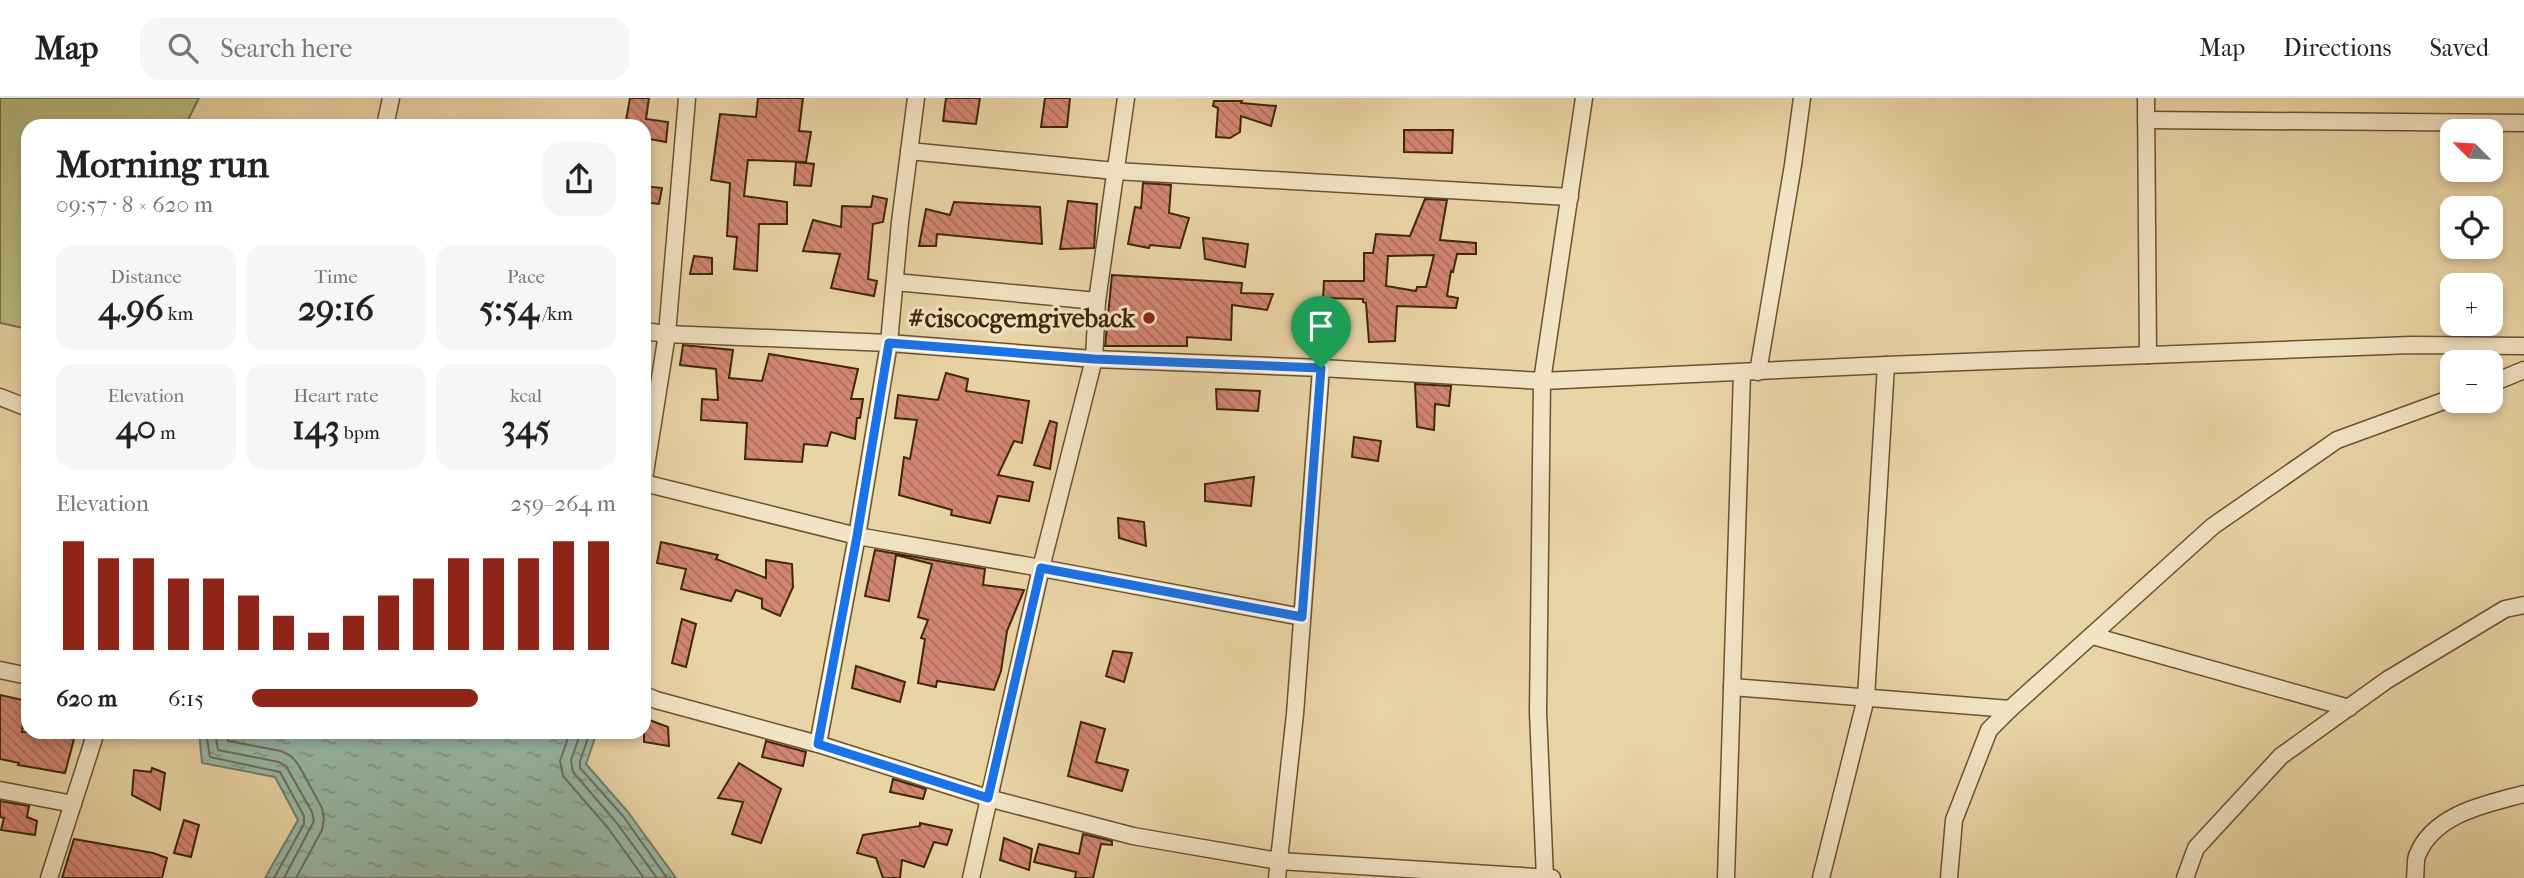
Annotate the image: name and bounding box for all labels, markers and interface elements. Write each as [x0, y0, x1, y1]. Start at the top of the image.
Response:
search box [140, 17, 630, 80]
text: Map [35, 29, 98, 68]
icon: search [164, 29, 202, 67]
text: Search here [220, 33, 352, 64]
text: Map [2199, 34, 2245, 62]
text: Directions [2283, 34, 2391, 62]
text: Saved [2429, 34, 2489, 62]
north arrow [2440, 119, 2502, 182]
map controls [2440, 119, 2503, 413]
text: Morning run [56, 142, 269, 187]
button: share [542, 142, 616, 216]
text: 09:57 · 8 × 620 m [56, 191, 213, 218]
button: locate [2440, 196, 2503, 259]
text: Distance [110, 266, 182, 288]
text: Time [314, 266, 358, 288]
text: Pace [507, 266, 545, 288]
button: + [2440, 273, 2503, 336]
text: 4.96 [99, 288, 164, 329]
text: 29:16 [298, 288, 374, 329]
text: 5:54 [479, 288, 539, 329]
pin [1291, 296, 1351, 368]
text: km [164, 303, 193, 325]
text: /km [539, 303, 573, 325]
place label: #ciscocgemgiveback [908, 303, 1137, 334]
icon: arrive [1302, 307, 1340, 345]
marker: #ciscocgemgiveback [1141, 310, 1157, 326]
button: − [2440, 350, 2503, 413]
text: Elevation [108, 385, 184, 407]
text: Heart rate [293, 385, 379, 407]
text: kcal [510, 385, 542, 407]
text: 40 [116, 407, 156, 448]
text: 143 [292, 407, 340, 448]
text: 345 [501, 407, 551, 448]
text: m [156, 422, 176, 444]
text: bpm [340, 422, 380, 444]
text: Elevation [56, 490, 149, 517]
text: 259–264 m [510, 490, 616, 517]
text: 620 m [56, 685, 117, 712]
text: 6:15 [168, 685, 204, 712]

